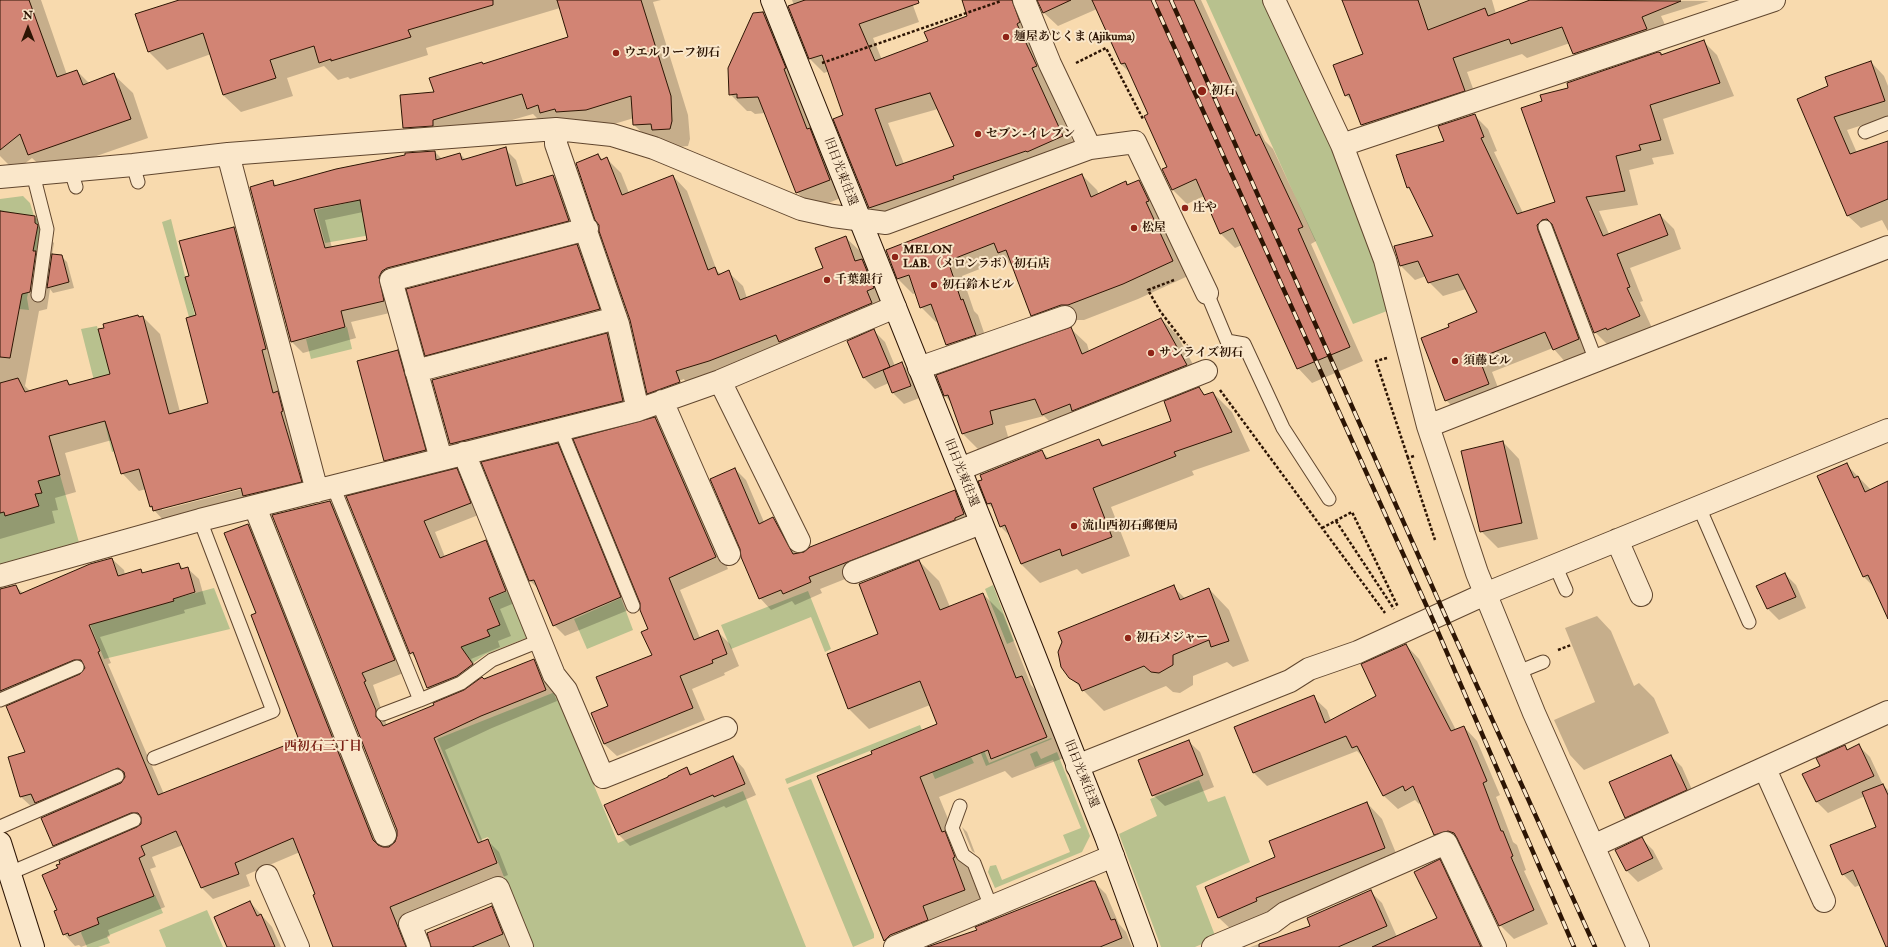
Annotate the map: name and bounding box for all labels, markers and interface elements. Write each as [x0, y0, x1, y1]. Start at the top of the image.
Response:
north arrow [8, 8, 48, 48]
text: N [23, 9, 33, 22]
place label: 麺屋あじくま (Ajikuma) [1014, 30, 1135, 44]
marker: 麺屋あじくま (Ajikuma) [1001, 32, 1011, 42]
place label: ウエルリーフ初石 [624, 46, 720, 60]
marker: ウエルリーフ初石 [611, 48, 621, 58]
place label: 初石 [1211, 84, 1235, 98]
marker: 初石 [1196, 85, 1208, 97]
place label: セブン-イレブン [986, 127, 1075, 141]
marker: セブン-イレブン [973, 129, 983, 139]
street label: 旧日光東往還 [820, 136, 860, 208]
place label: 庄や [1193, 201, 1217, 215]
marker: 庄や [1180, 203, 1190, 213]
place label: 松屋 [1142, 221, 1166, 235]
marker: 松屋 [1129, 223, 1139, 233]
place label: MELON LAB.（メロンラボ）初石店 [903, 243, 1050, 271]
marker: MELON LAB.（メロンラボ）初石店 [890, 252, 900, 262]
place label: 千葉銀行 [835, 273, 883, 287]
marker: 千葉銀行 [822, 275, 832, 285]
place label: 初石鈴木ビル [942, 278, 1014, 292]
marker: 初石鈴木ビル [929, 280, 939, 290]
place label: サンライズ初石 [1159, 346, 1243, 360]
marker: サンライズ初石 [1146, 348, 1156, 358]
place label: 須藤ビル [1463, 354, 1511, 368]
marker: 須藤ビル [1450, 356, 1460, 366]
street label: 旧日光東往還 [941, 437, 981, 509]
place label: 流山西初石郵便局 [1082, 519, 1178, 533]
marker: 流山西初石郵便局 [1069, 521, 1079, 531]
place label: 初石メジャー [1136, 631, 1208, 645]
marker: 初石メジャー [1123, 633, 1133, 643]
street label: 旧日光東往還 [1061, 738, 1101, 810]
district label: 西初石三丁目 [284, 739, 362, 755]

